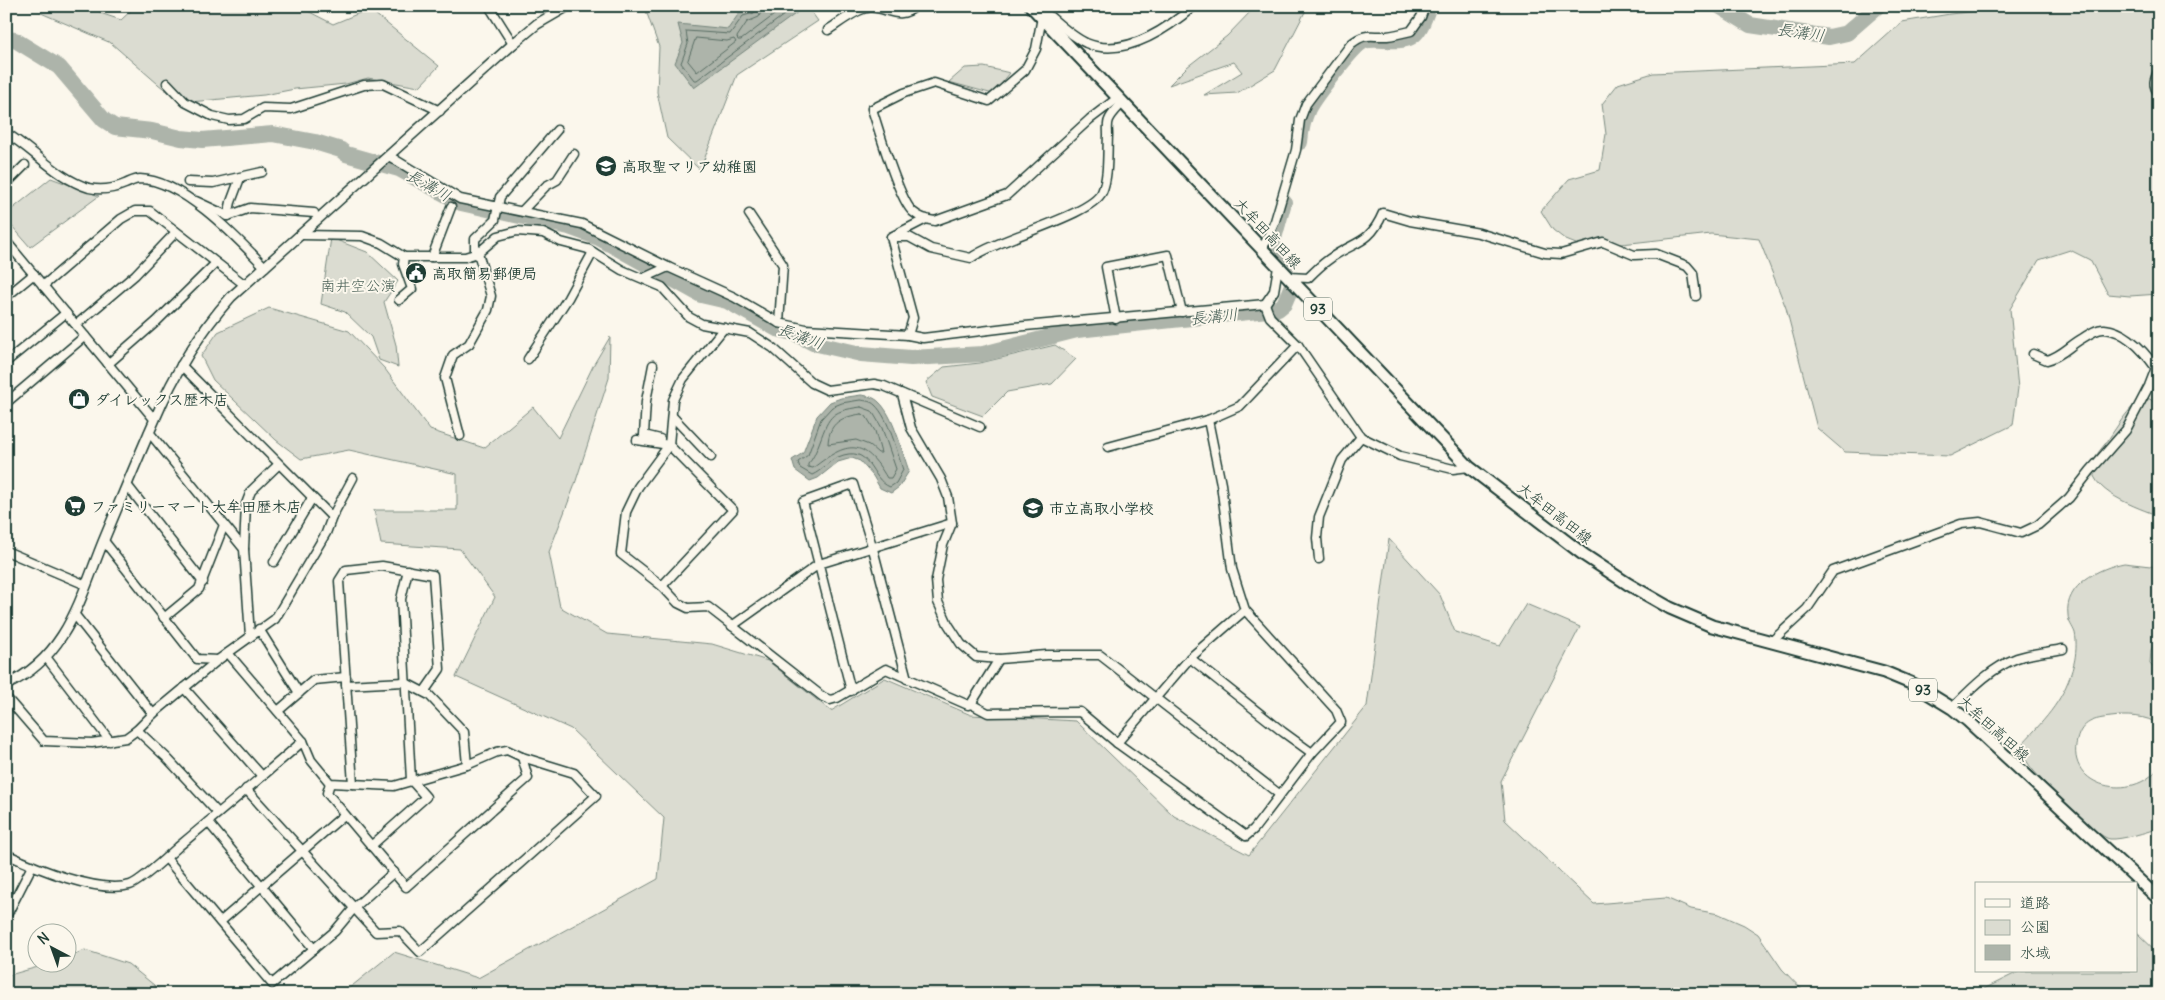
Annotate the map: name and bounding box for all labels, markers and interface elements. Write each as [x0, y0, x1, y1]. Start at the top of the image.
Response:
water label: 長溝川 [1776, 19, 1826, 45]
school or university icon: 高取聖マリア幼稚園 [594, 154, 618, 178]
place label: 高取聖マリア幼稚園 [622, 157, 757, 176]
water label: 長溝川 [403, 165, 455, 205]
street label: 大牟田高田線 [1230, 194, 1306, 272]
public building icon: 高取簡易郵便局 [404, 261, 428, 285]
place label: 高取簡易郵便局 [432, 264, 537, 283]
park label: 南井空公演 [320, 276, 396, 295]
road number: 93 [1304, 298, 1332, 320]
water label: 長溝川 [1189, 304, 1239, 328]
water label: 長溝川 [775, 318, 827, 354]
shop icon: ダイレックス歴木店 [67, 387, 91, 411]
place label: ダイレックス歴木店 [95, 390, 229, 409]
street label: 大牟田高田線 [1514, 478, 1596, 548]
supermarket icon: ファミリーマート大牟田歴木店 [63, 494, 87, 518]
school or university icon: 市立高取小学校 [1021, 496, 1045, 520]
place label: ファミリーマート大牟田歴木店 [91, 497, 302, 516]
place label: 市立高取小学校 [1049, 499, 1154, 518]
road number: 93 [1909, 678, 1937, 702]
street label: 大牟田高田線 [1954, 691, 2034, 765]
legend [1975, 882, 2138, 972]
text: 道路 [2020, 893, 2050, 912]
text: 公園 [2020, 917, 2050, 936]
north arrow [28, 922, 78, 972]
text: N [34, 928, 53, 948]
text: 水域 [2020, 943, 2050, 962]

